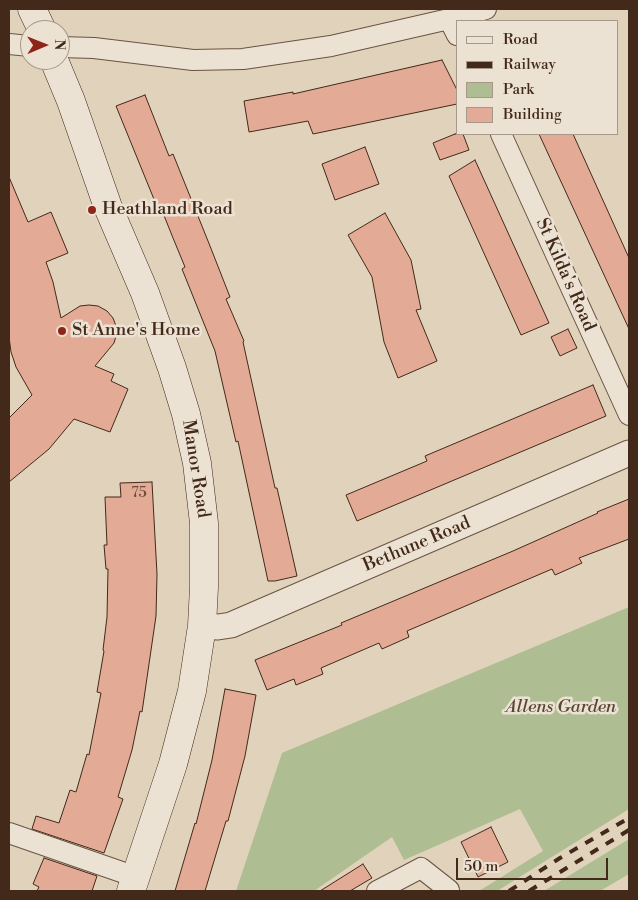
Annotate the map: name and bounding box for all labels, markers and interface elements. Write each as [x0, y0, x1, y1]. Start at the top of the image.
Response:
north arrow [20, 20, 70, 70]
legend [456, 20, 618, 135]
text: Road [503, 30, 538, 49]
text: N [50, 39, 68, 50]
text: Railway [503, 55, 556, 74]
text: Park [503, 80, 534, 99]
text: Building [503, 105, 562, 124]
place label: Heathland Road [102, 199, 233, 221]
marker: Heathland Road [86, 204, 98, 216]
street label: St Kilda's Road [530, 215, 600, 335]
place label: St Anne's Home [72, 320, 200, 342]
marker: St Anne's Home [56, 325, 68, 337]
street label: Manor Road [177, 418, 213, 520]
house number: 75 [131, 484, 147, 502]
street label: Bethune Road [360, 513, 474, 577]
park label: Allens Garden [506, 697, 616, 719]
scale bar [458, 848, 610, 880]
text: 50 m [464, 857, 498, 876]

